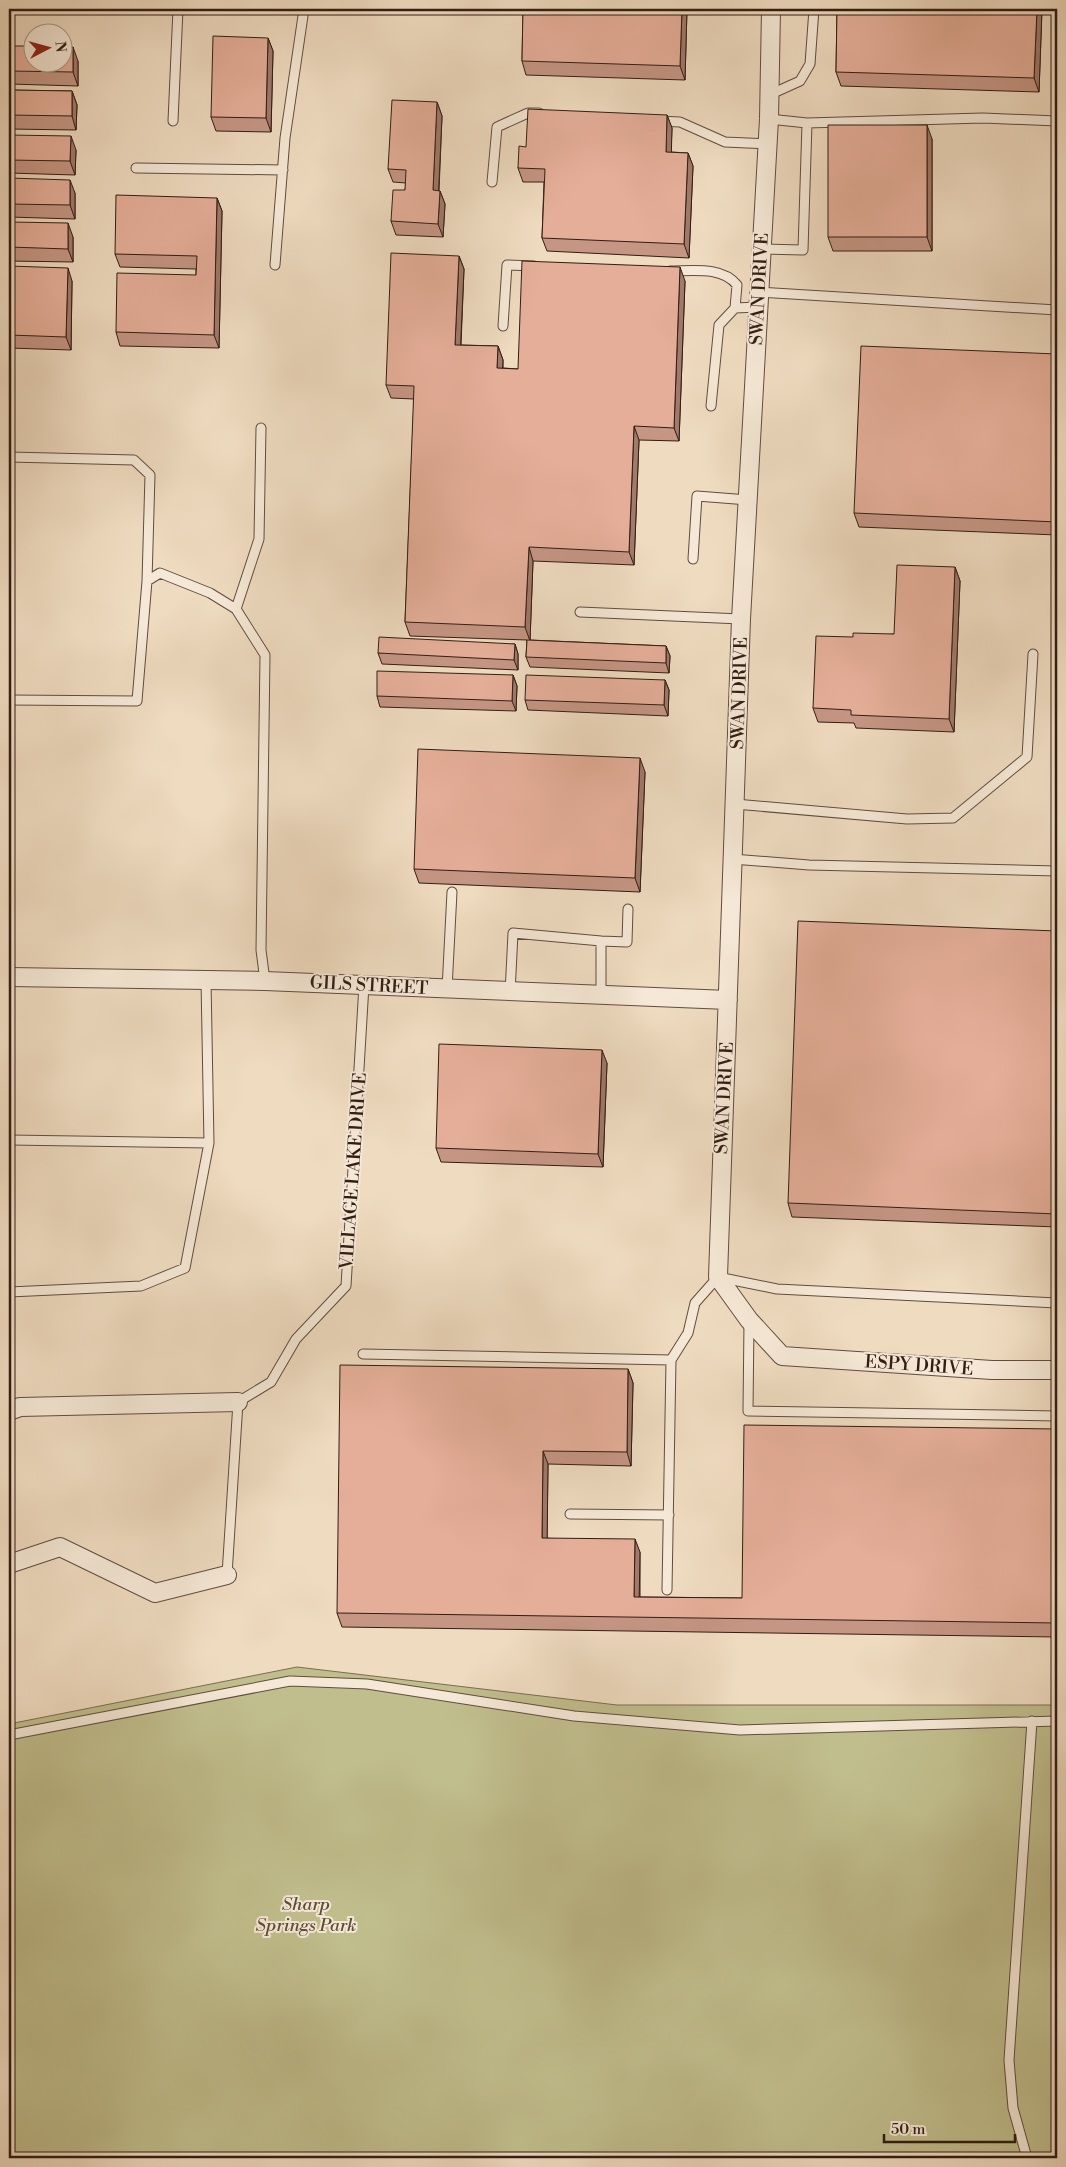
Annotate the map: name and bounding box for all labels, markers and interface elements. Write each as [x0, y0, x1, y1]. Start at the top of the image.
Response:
north arrow [22, 22, 72, 72]
text: N [50, 40, 69, 53]
street label: SWAN DRIVE [745, 232, 774, 346]
street label: SWAN DRIVE [726, 636, 753, 750]
street label: GILS STREET [309, 971, 429, 1000]
street label: SWAN DRIVE [710, 1041, 739, 1155]
street label: VILLAGE LAKE DRIVE [335, 1072, 372, 1271]
street label: ESPY DRIVE [864, 1350, 974, 1381]
park label: Sharp Springs Park [256, 1893, 356, 1937]
scale bar [884, 2112, 1015, 2144]
text: 50 m [891, 2120, 925, 2139]

